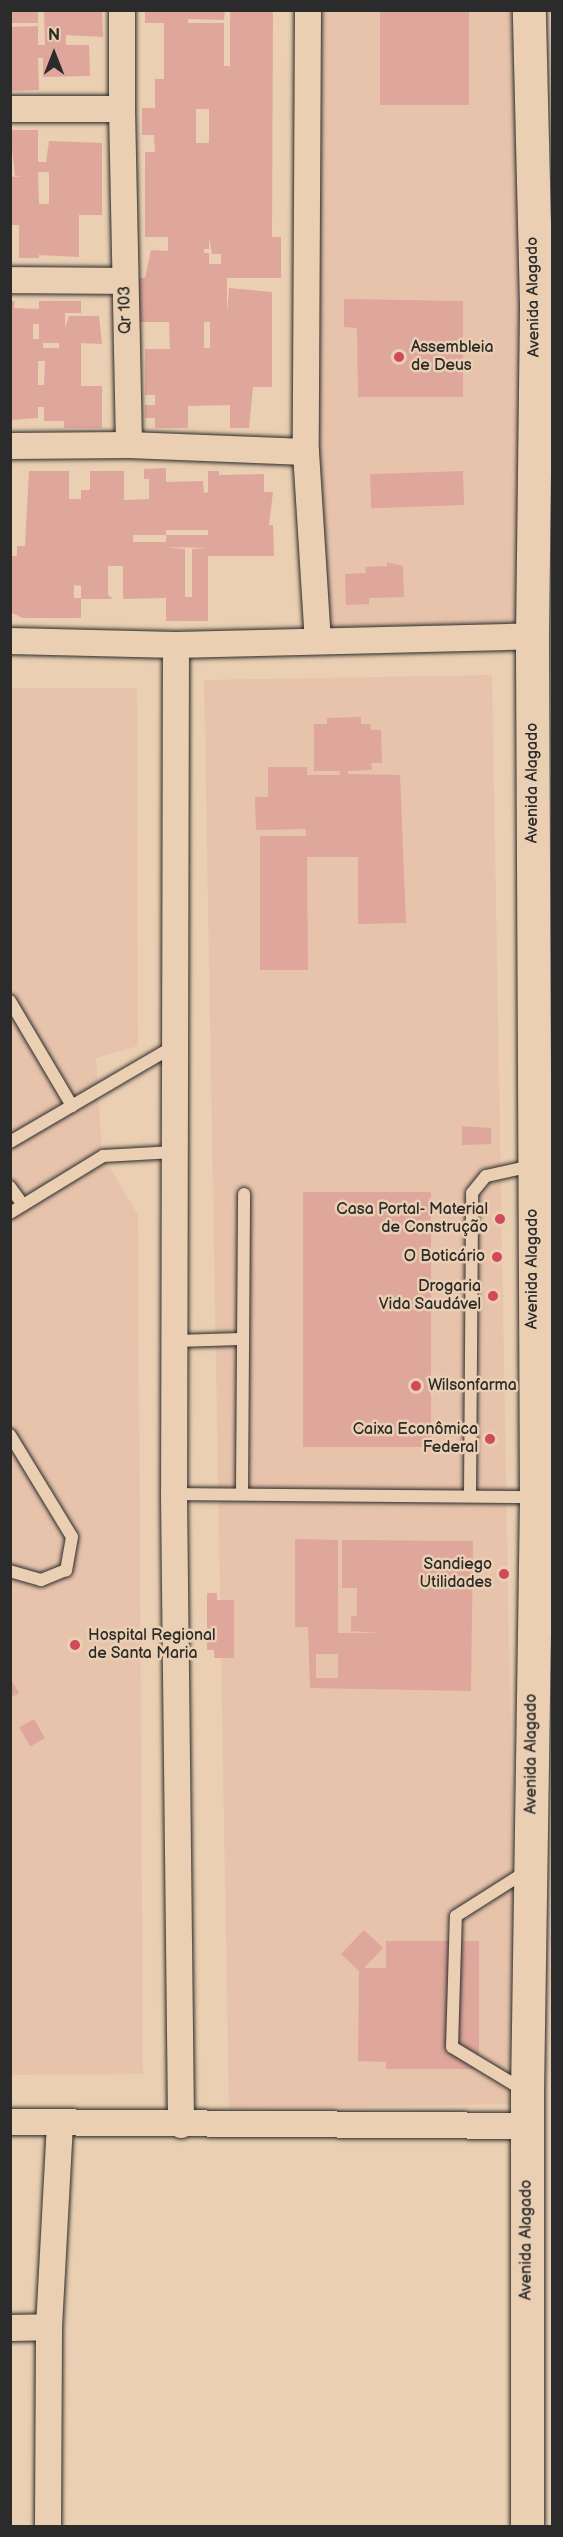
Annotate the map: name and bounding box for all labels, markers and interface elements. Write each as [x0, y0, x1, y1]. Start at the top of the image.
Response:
north arrow [24, 24, 84, 84]
text: N [48, 26, 60, 45]
street label: Avenida Alagado [523, 237, 545, 357]
street label: Qr 103 [116, 286, 136, 334]
place label: Assembleia de Deus [411, 338, 494, 376]
marker: Assembleia de Deus [392, 350, 406, 364]
street label: Avenida Alagado [523, 723, 543, 843]
place label: Casa Portal- Material de Construção [336, 1200, 488, 1238]
street label: Avenida Alagado [523, 1209, 543, 1329]
marker: Casa Portal- Material de Construção [493, 1212, 507, 1226]
place label: O Boticário [404, 1247, 485, 1267]
marker: O Boticário [490, 1250, 504, 1264]
place label: Drogaria Vida Saudável [378, 1277, 481, 1315]
marker: Drogaria Vida Saudável [486, 1289, 500, 1303]
place label: Wilsonfarma [428, 1376, 517, 1396]
marker: Wilsonfarma [409, 1379, 423, 1393]
place label: Caixa Econômica Federal [353, 1420, 478, 1458]
marker: Caixa Econômica Federal [483, 1432, 497, 1446]
place label: Sandiego Utilidades [420, 1555, 492, 1593]
marker: Sandiego Utilidades [497, 1567, 511, 1581]
place label: Hospital Regional de Santa Maria [88, 1626, 216, 1664]
marker: Hospital Regional de Santa Maria [66, 1636, 84, 1654]
street label: Avenida Alagado [522, 1694, 542, 1814]
street label: Avenida Alagado [517, 2180, 537, 2300]

